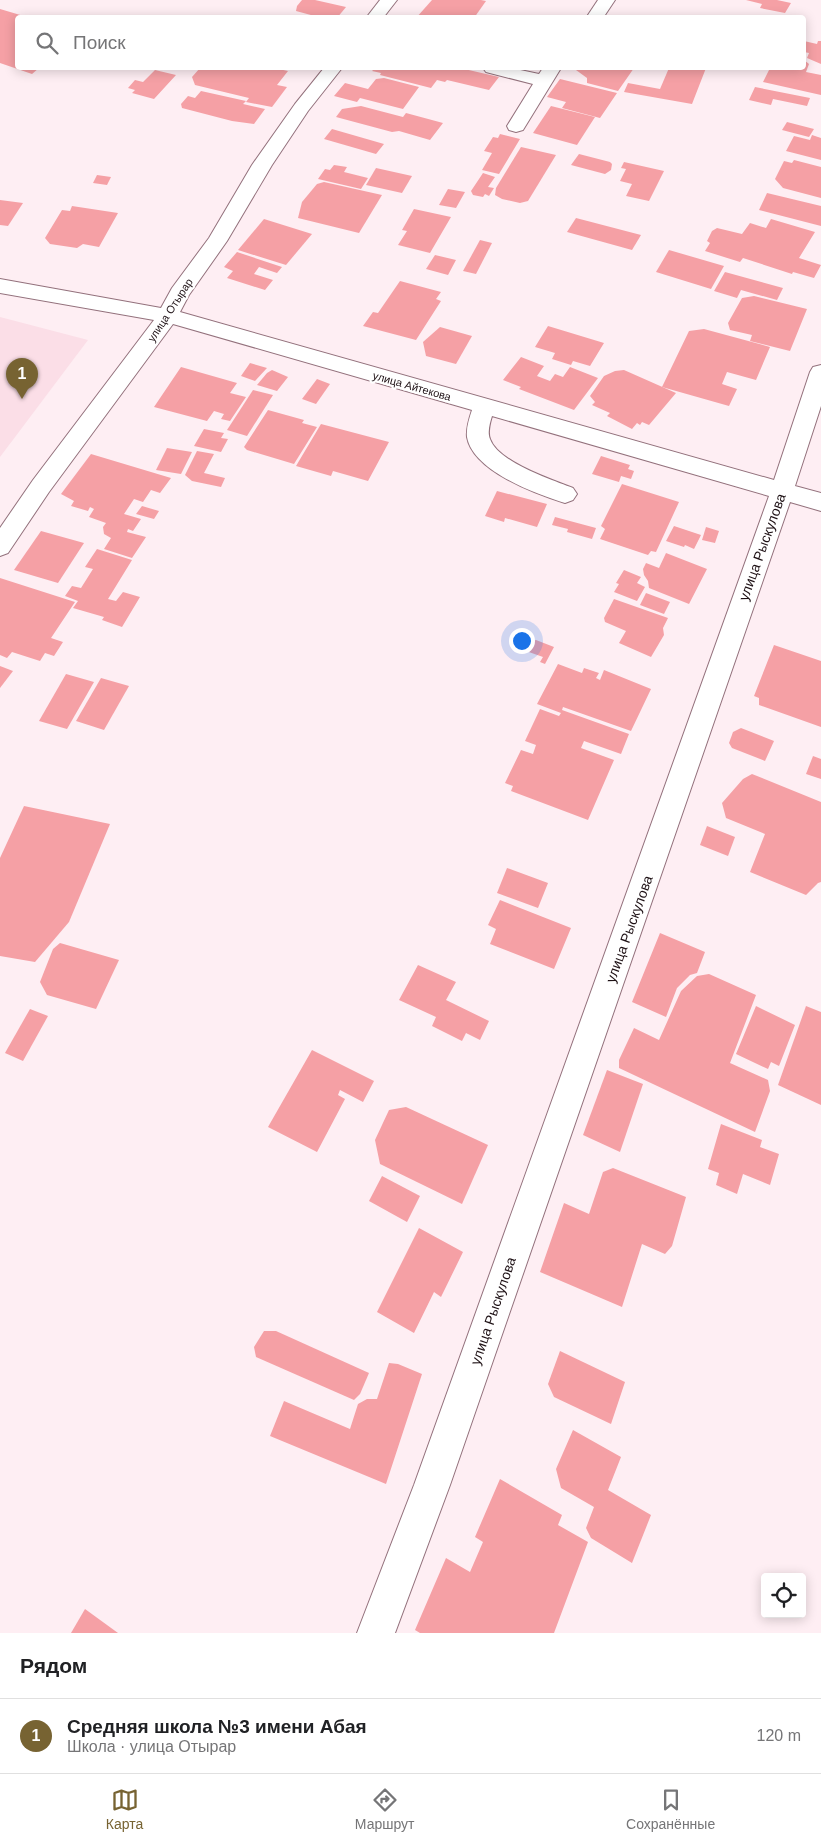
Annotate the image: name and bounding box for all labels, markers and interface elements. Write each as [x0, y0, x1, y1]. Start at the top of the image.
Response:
search box [15, 15, 806, 70]
icon: search [33, 29, 61, 57]
text: Поиск [73, 32, 126, 53]
street label: улица Отырар [145, 276, 195, 344]
pin: 1 [6, 358, 38, 399]
street label: улица Айтекова [372, 369, 453, 403]
street label: улица Рыскулова [735, 491, 789, 603]
your location [509, 628, 535, 654]
street label: улица Рыскулова [602, 873, 656, 985]
street label: улица Рыскулова [467, 1255, 519, 1367]
map controls [761, 1573, 806, 1618]
button: locate [761, 1573, 806, 1618]
text: Рядом [20, 1654, 87, 1677]
text: Средняя школа №3 имени Абая [67, 1716, 367, 1737]
text: 1 [32, 1727, 40, 1744]
text: 120 m [757, 1727, 801, 1744]
text: Школа · улица Отырар [67, 1738, 236, 1755]
tab: Карта [106, 1786, 143, 1832]
tab: Маршрут [355, 1786, 414, 1832]
tab: Сохранённые [626, 1786, 715, 1832]

